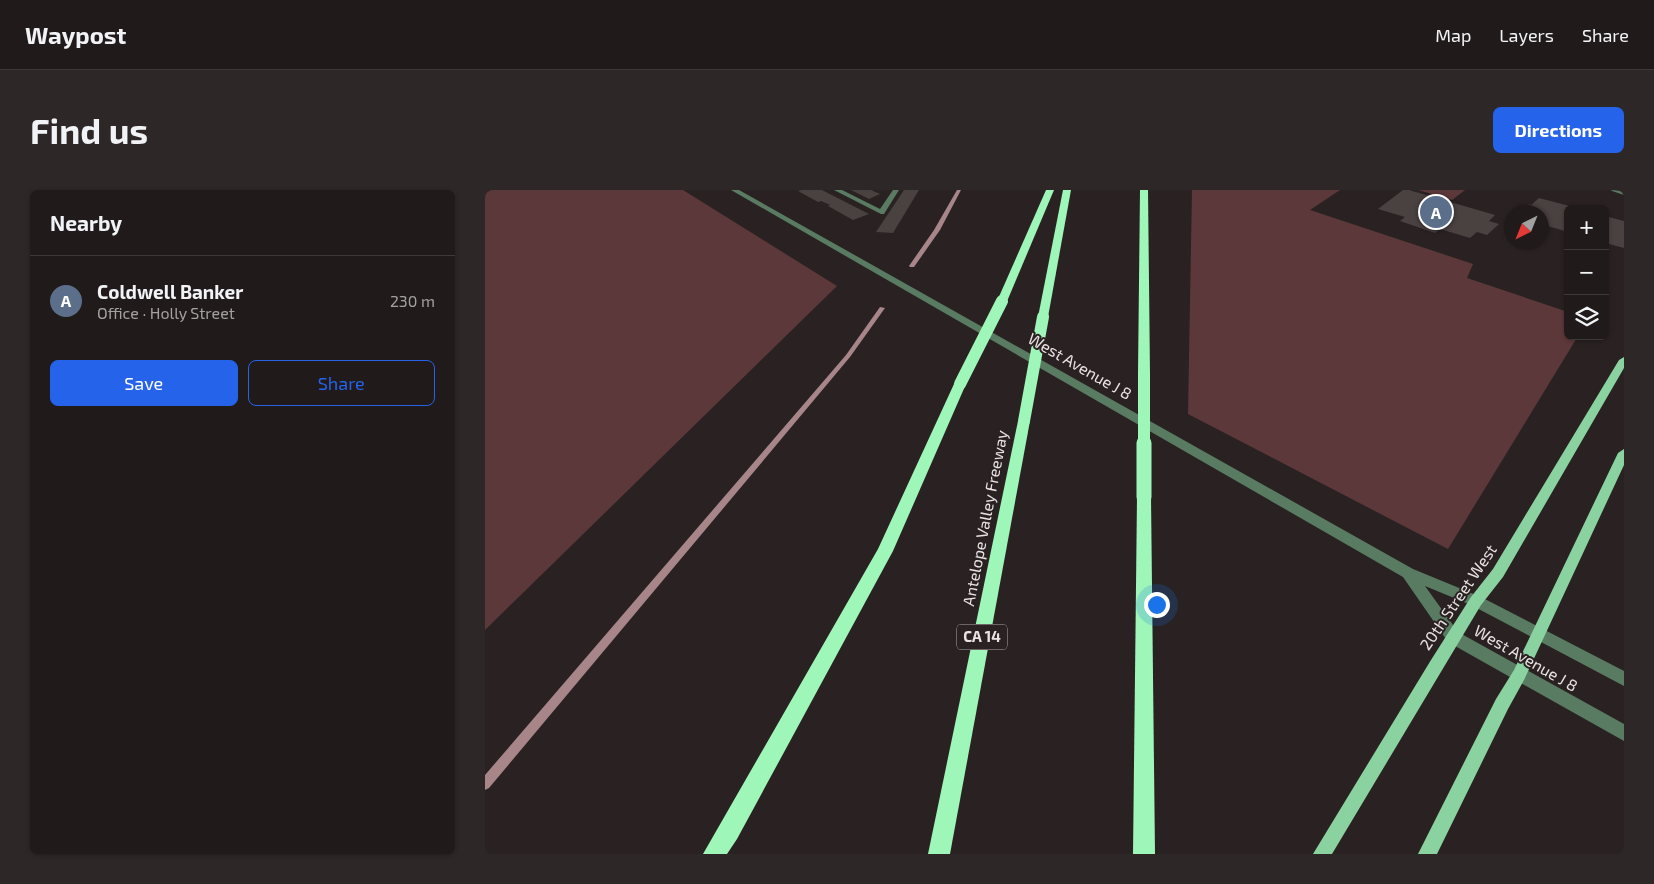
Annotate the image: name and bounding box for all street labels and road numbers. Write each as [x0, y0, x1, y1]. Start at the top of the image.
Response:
street label: West Avenue J 8 [1025, 328, 1135, 403]
street label: Antelope Valley Freeway [958, 428, 1011, 607]
street label: 20th Street West [1415, 540, 1500, 653]
street label: West Avenue J 8 [1471, 620, 1581, 695]
road number: CA 14 [957, 624, 1007, 650]

